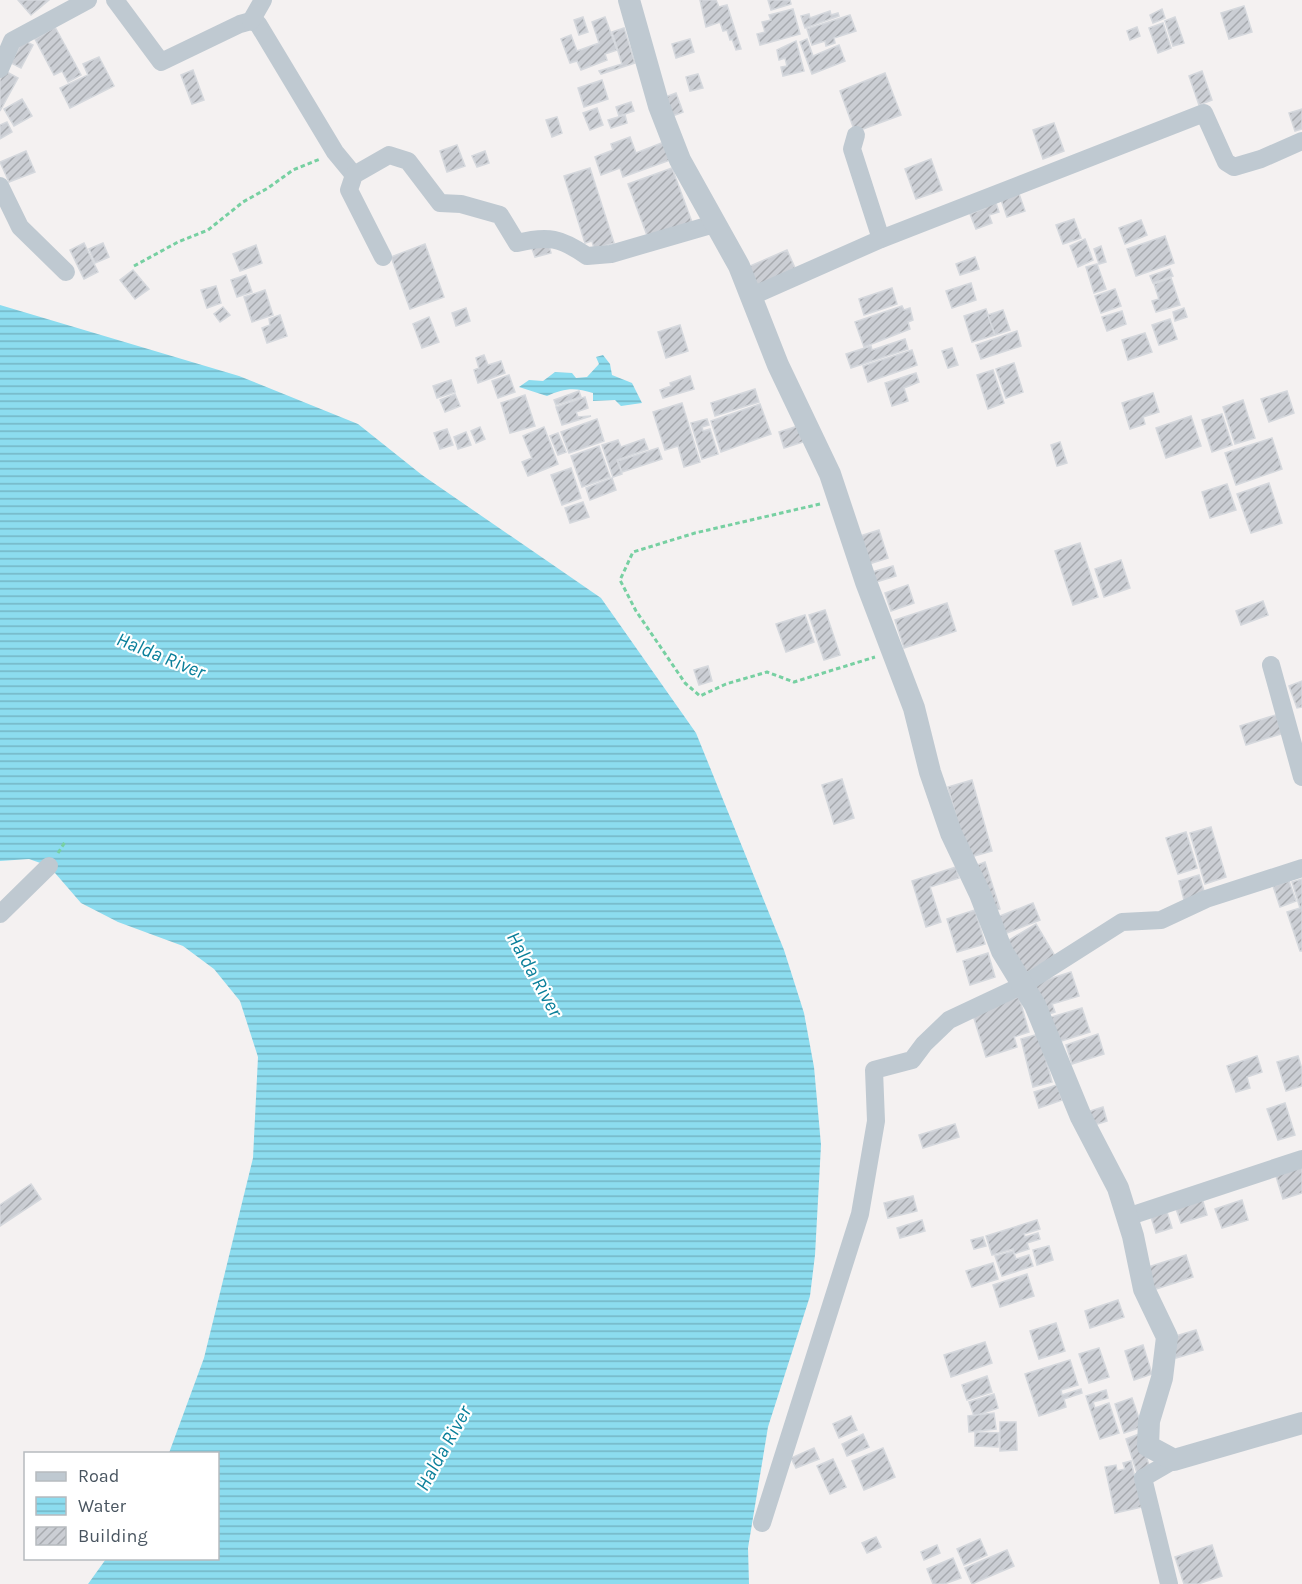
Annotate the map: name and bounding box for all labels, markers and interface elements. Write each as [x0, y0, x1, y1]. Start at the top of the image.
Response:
water label: Halda River [113, 627, 210, 684]
water label: Halda River [502, 928, 568, 1022]
water label: Halda River [411, 1401, 477, 1495]
legend [24, 1452, 219, 1560]
text: Road [78, 1465, 119, 1487]
text: Water [78, 1495, 126, 1517]
text: Building [78, 1525, 148, 1547]

